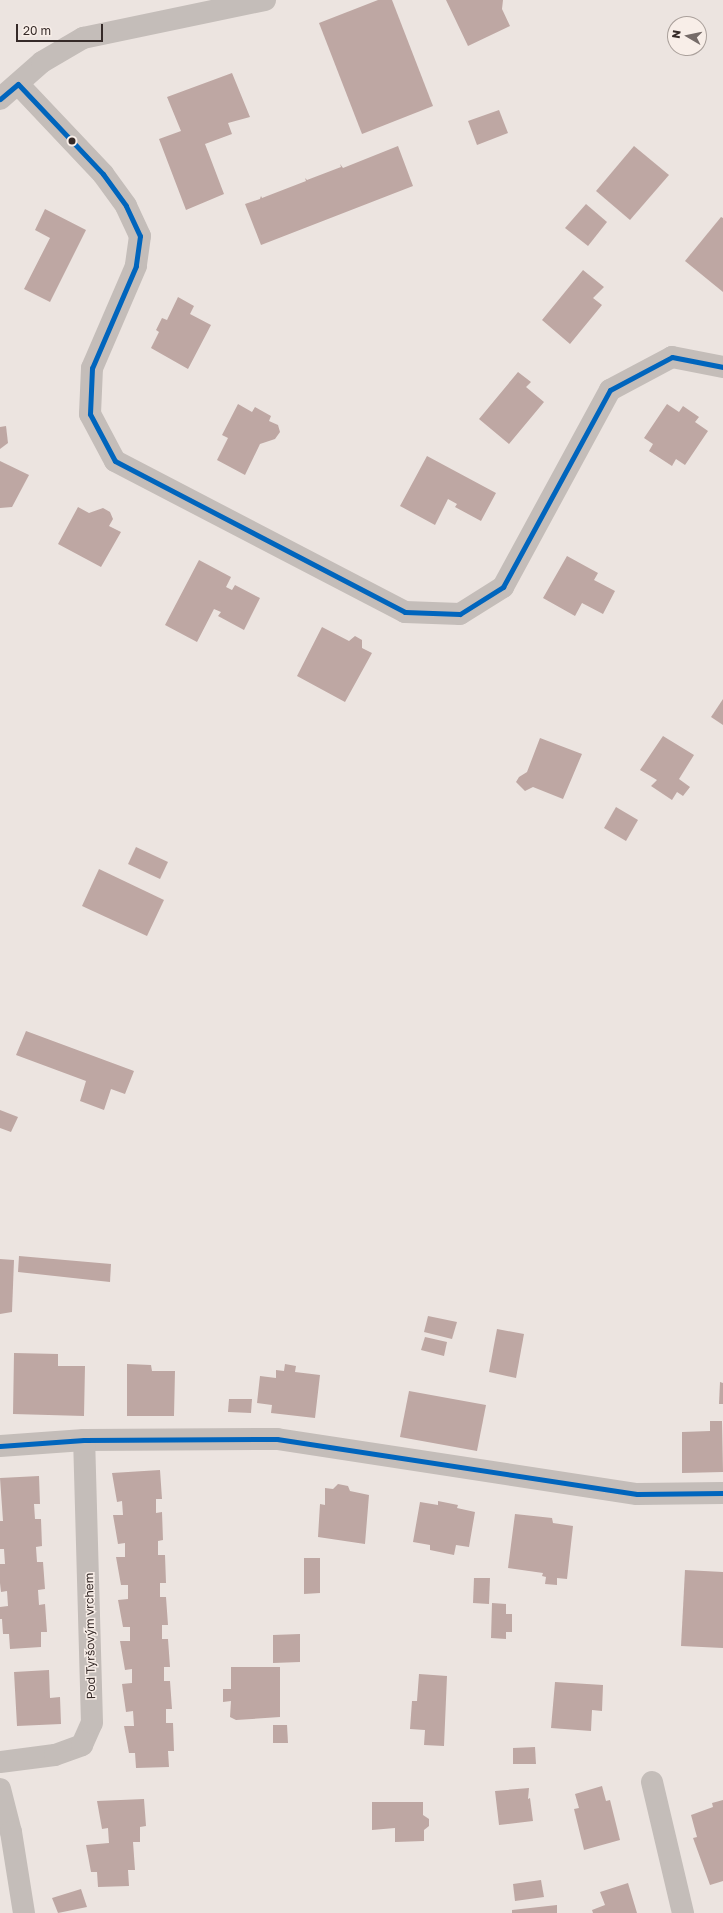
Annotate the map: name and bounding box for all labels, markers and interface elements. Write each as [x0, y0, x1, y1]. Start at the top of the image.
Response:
scale bar [18, 16, 105, 42]
north arrow [667, 16, 707, 56]
text: 20 m [23, 23, 51, 38]
text: N [669, 29, 683, 39]
unlabelled marker [67, 136, 77, 146]
street label: Pod Tyršovým vrchem [82, 1573, 98, 1699]

